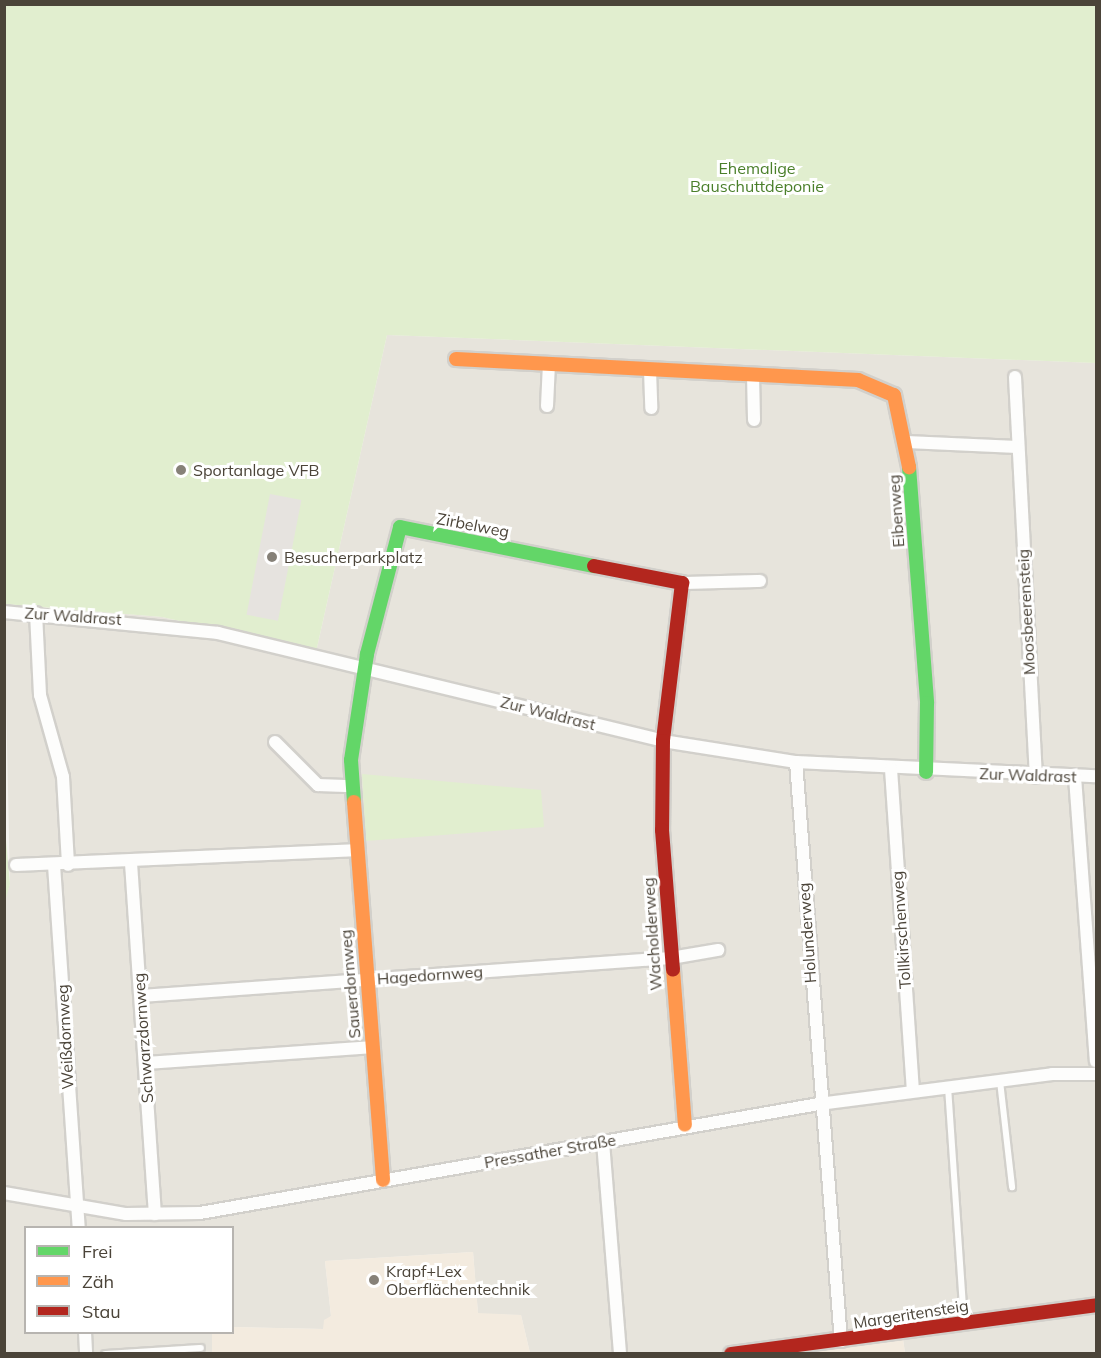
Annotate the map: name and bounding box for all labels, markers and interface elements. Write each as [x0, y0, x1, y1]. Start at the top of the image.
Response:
park label: Ehemalige Bauschuttdeponie [690, 158, 824, 196]
place label: Sportanlage VFB [193, 460, 319, 480]
marker: Sportanlage VFB [174, 463, 188, 477]
street label: Eibenweg [884, 474, 908, 548]
street label: Zirbelweg [435, 509, 511, 541]
place label: Besucherparkplatz [284, 547, 423, 567]
street label: Moosbeerensteig [1013, 548, 1039, 676]
marker: Besucherparkplatz [265, 550, 279, 564]
street label: Zur Waldrast [24, 603, 122, 629]
street label: Zur Waldrast [498, 692, 598, 734]
street label: Zur Waldrast [979, 764, 1077, 786]
street label: Tollkirschenweg [887, 870, 915, 990]
street label: Wacholderweg [638, 877, 666, 991]
street label: Holunderweg [794, 882, 820, 984]
street label: Sauerdornweg [336, 929, 364, 1039]
street label: Hagedornweg [376, 962, 484, 988]
street label: Schwarzdornweg [129, 972, 157, 1104]
street label: Weißdornweg [53, 984, 77, 1090]
street label: Pressather Straße [483, 1130, 617, 1172]
legend [24, 1226, 234, 1334]
text: Frei [82, 1240, 112, 1263]
place label: Krapf+Lex Oberflächentechnik [386, 1261, 530, 1299]
text: Zäh [82, 1270, 114, 1293]
marker: Krapf+Lex Oberflächentechnik [367, 1273, 381, 1287]
street label: Margeritensteig [852, 1295, 970, 1333]
text: Stau [82, 1300, 121, 1323]

